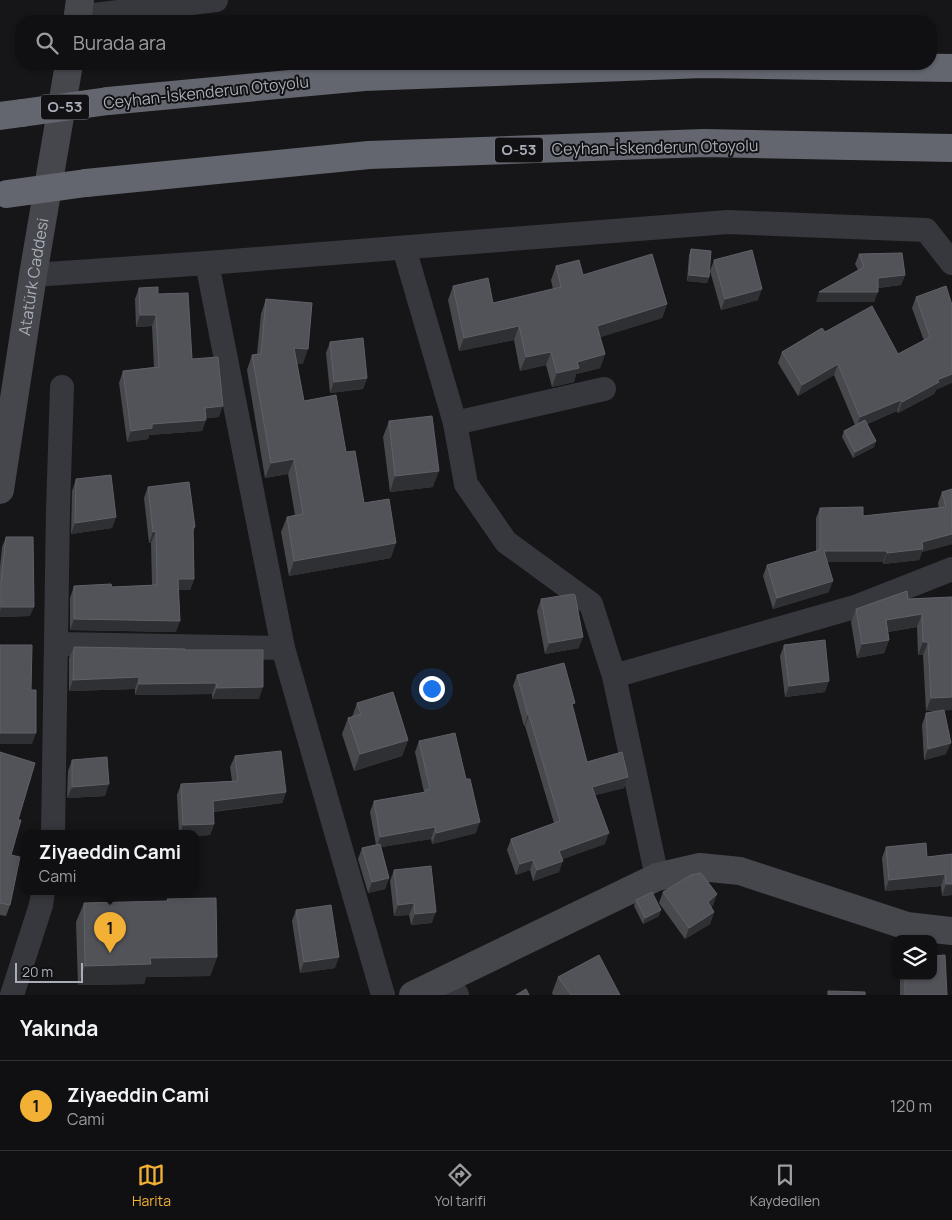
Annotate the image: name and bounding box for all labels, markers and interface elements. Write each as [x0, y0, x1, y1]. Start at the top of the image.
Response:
search box [15, 15, 937, 70]
icon: search [33, 29, 61, 57]
text: Burada ara [73, 30, 166, 56]
street label: Ceyhan-İskenderun Otoyolu [102, 70, 310, 114]
road number: O-53 [41, 94, 89, 120]
street label: Ceyhan-İskenderun Otoyolu [552, 134, 758, 160]
road number: O-53 [495, 138, 543, 162]
street label: Atatürk Caddesi [13, 216, 54, 337]
your location [419, 676, 445, 702]
popup [21, 830, 199, 895]
text: Ziyaeddin Cami [39, 839, 181, 865]
text: Cami [39, 865, 76, 887]
pin: 1 [94, 912, 126, 953]
map controls [892, 935, 937, 980]
button: layers [892, 935, 937, 980]
scale bar [15, 960, 82, 983]
text: 20 m [22, 962, 53, 981]
text: Yakında [20, 1014, 98, 1042]
text: Ziyaeddin Cami [67, 1082, 209, 1108]
text: 1 [32, 1095, 40, 1117]
text: 120 m [890, 1095, 932, 1117]
text: Cami [67, 1108, 105, 1130]
tab: Harita [132, 1161, 171, 1210]
tab: Yol tarifi [435, 1161, 486, 1210]
tab: Kaydedilen [750, 1161, 820, 1210]

